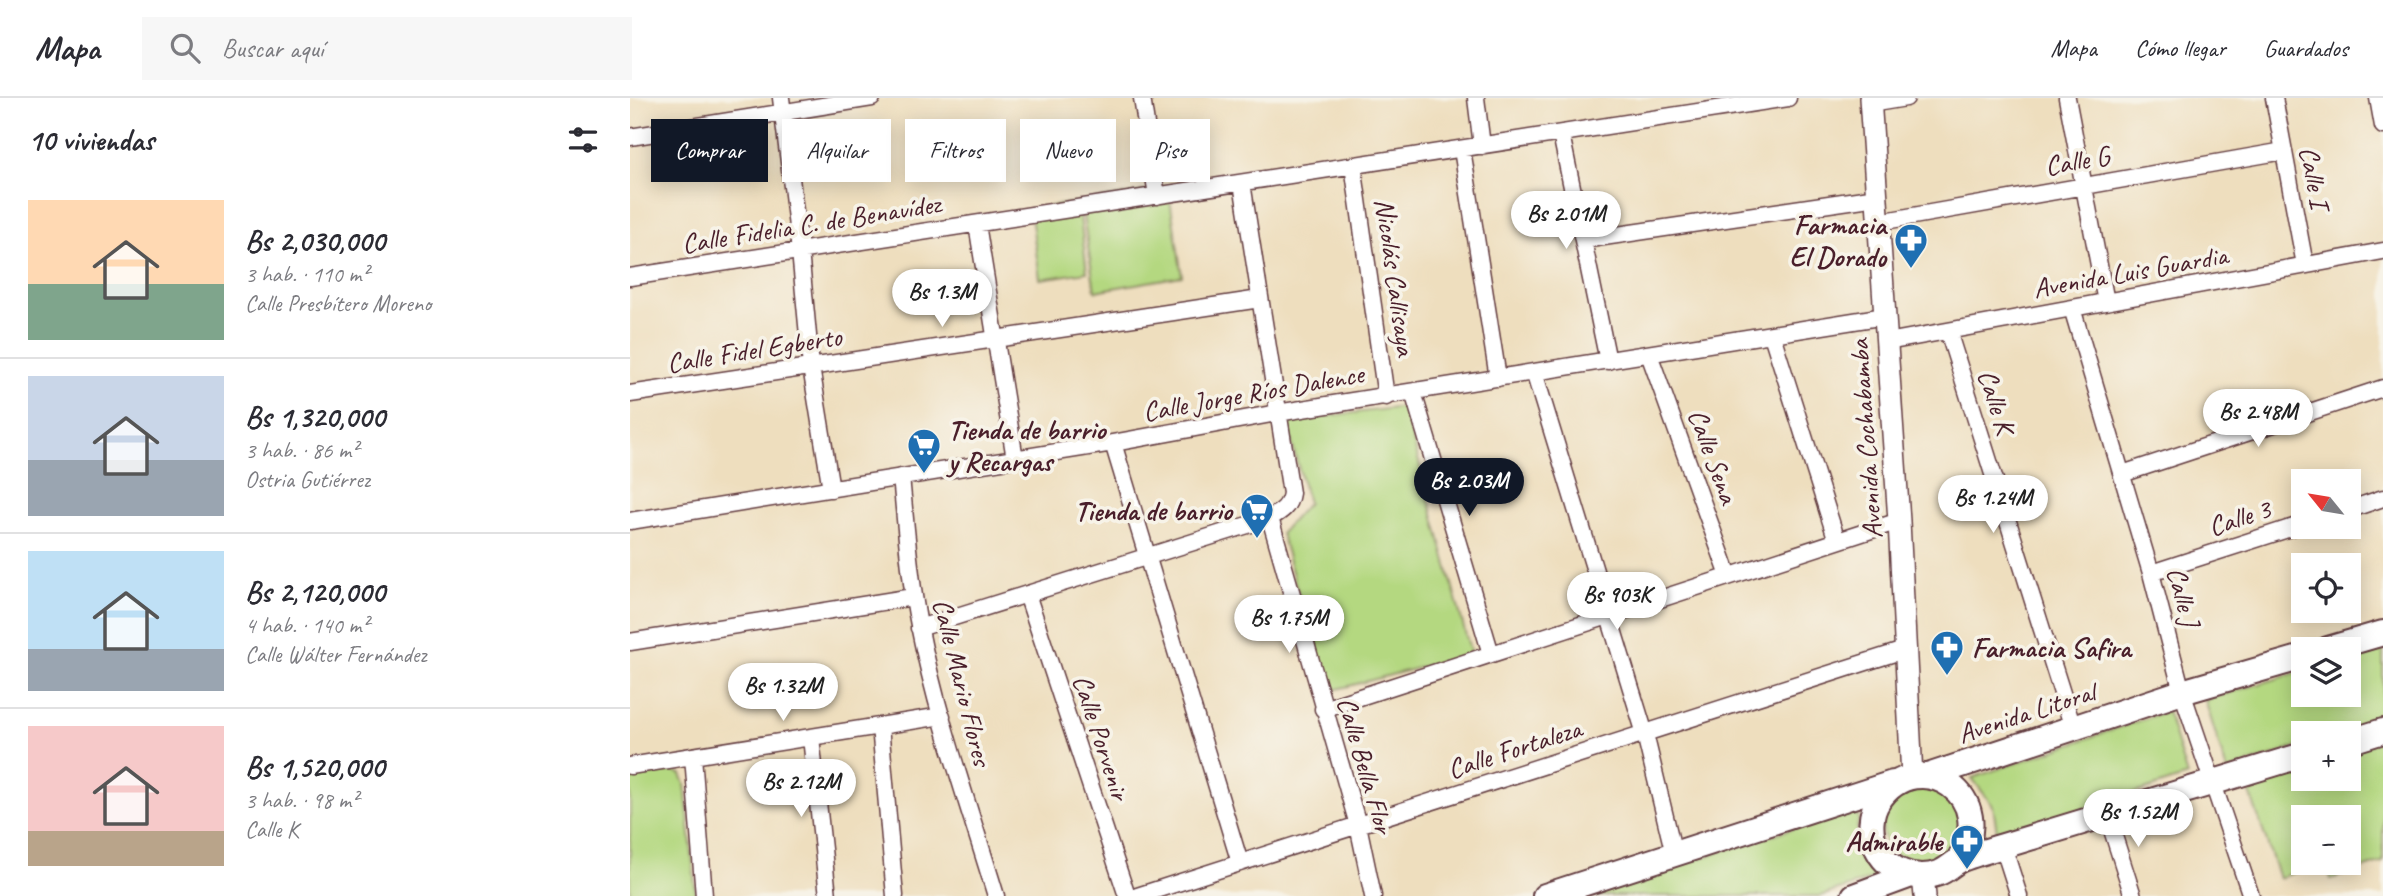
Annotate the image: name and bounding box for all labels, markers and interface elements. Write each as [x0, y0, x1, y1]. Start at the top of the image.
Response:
search box [142, 17, 632, 80]
text: Mapa [35, 27, 100, 69]
icon: search [166, 29, 204, 67]
text: Buscar aquí [222, 32, 324, 65]
text: Mapa [2050, 33, 2097, 63]
text: Cómo llegar [2135, 33, 2226, 63]
text: Guardados [2264, 33, 2348, 63]
chip: Comprar [651, 119, 768, 182]
chip: Alquilar [782, 119, 891, 182]
chip: Filtros [905, 119, 1006, 182]
chip: Nuevo [1020, 119, 1116, 182]
chip: Piso [1130, 119, 1210, 182]
text: 10 viviendas [28, 121, 154, 159]
icon: filters [564, 121, 602, 159]
street label: Calle G [2042, 137, 2115, 183]
street label: Calle I [2291, 143, 2339, 217]
street label: Calle Fidelia C. de Benavídez [679, 185, 945, 261]
pin: Bs 2.01M [1494, 192, 1638, 251]
street label: Nicolás Callisaya [1367, 196, 1424, 360]
text: Bs 2.01M [1527, 199, 1605, 228]
place label: Farmacia El Dorado [1789, 207, 1888, 274]
pharmacy icon: Farmacia El Dorado [1892, 221, 1930, 270]
text: Bs 2,030,000 [245, 222, 385, 260]
icon: home [84, 228, 168, 312]
street label: Avenida Luis Guardia [2030, 237, 2232, 306]
text: 3 hab. · 110 m² [245, 260, 369, 289]
pin: Bs 1.3M [877, 270, 1007, 329]
text: Bs 1.3M [908, 277, 976, 306]
text: Calle Presbítero Moreno [245, 289, 431, 318]
street label: Calle Fidel Egberto [664, 318, 846, 381]
street label: Avenida Cochabamba [1841, 336, 1890, 540]
street label: Calle Jorge Ríos Dalence [1140, 356, 1368, 429]
street label: Calle K [1970, 365, 2025, 442]
pin: Bs 2.48M [2186, 390, 2330, 449]
text: Bs 2.48M [2219, 397, 2297, 426]
text: Bs 1,320,000 [245, 398, 385, 436]
icon: home [84, 404, 168, 488]
street label: Calle Sena [1680, 404, 1747, 510]
place label: Tienda de barrio y Recargas [945, 412, 1107, 479]
supermarket icon: Tienda de barrio y Recargas [905, 426, 943, 475]
text: 3 hab. · 86 m² [245, 436, 358, 465]
pin: Bs 2.03M [1397, 458, 1541, 518]
text: Ostria Gutiérrez [245, 465, 370, 494]
text: Bs 2.03M [1430, 466, 1508, 495]
north arrow [2291, 469, 2361, 539]
map controls [2291, 469, 2361, 875]
pin: Bs 1.24M [1921, 476, 2065, 535]
text: Bs 1.24M [1954, 483, 2032, 512]
street label: Calle 3 [2204, 490, 2277, 544]
supermarket icon: Tienda de barrio [1238, 491, 1276, 540]
place label: Tienda de barrio [1075, 493, 1234, 528]
button: locate [2291, 553, 2361, 623]
street label: Calle J [2159, 563, 2209, 634]
text: Bs 2,120,000 [245, 573, 385, 611]
pin: Bs 903K [1552, 573, 1682, 632]
icon: home [84, 579, 168, 663]
text: Bs 903K [1583, 580, 1651, 609]
street label: Calle Mario Flores [925, 595, 1001, 772]
pin: Bs 1.75M [1217, 596, 1361, 655]
text: Bs 1.75M [1250, 603, 1328, 632]
text: 4 hab. · 140 m² [245, 611, 369, 640]
pharmacy icon: Farmacia Safira [1928, 628, 1966, 677]
place label: Farmacia Safira [1972, 630, 2133, 665]
button: layers [2291, 637, 2361, 707]
text: Calle Wálter Fernández [245, 640, 426, 669]
pin: Bs 1.32M [711, 664, 855, 723]
street label: Calle Porvenir [1065, 670, 1139, 806]
text: Bs 1.32M [744, 671, 822, 700]
street label: Avenida Litoral [1953, 672, 2104, 751]
street label: Calle Bella Flor [1329, 693, 1402, 839]
street label: Calle Fortaleza [1443, 710, 1588, 787]
button: + [2291, 721, 2361, 791]
text: Bs 1,520,000 [245, 748, 384, 786]
icon: home [84, 754, 168, 838]
pin: Bs 2.12M [729, 760, 873, 819]
text: Bs 2.12M [762, 767, 840, 796]
text: 3 hab. · 98 m² [245, 786, 358, 815]
pin: Bs 1.52M [2066, 790, 2210, 849]
text: Bs 1.52M [2099, 797, 2177, 826]
button: − [2291, 805, 2361, 875]
text: Calle K [245, 815, 298, 844]
pharmacy icon: Admirable [1948, 822, 1986, 871]
place label: Admirable [1845, 824, 1945, 859]

